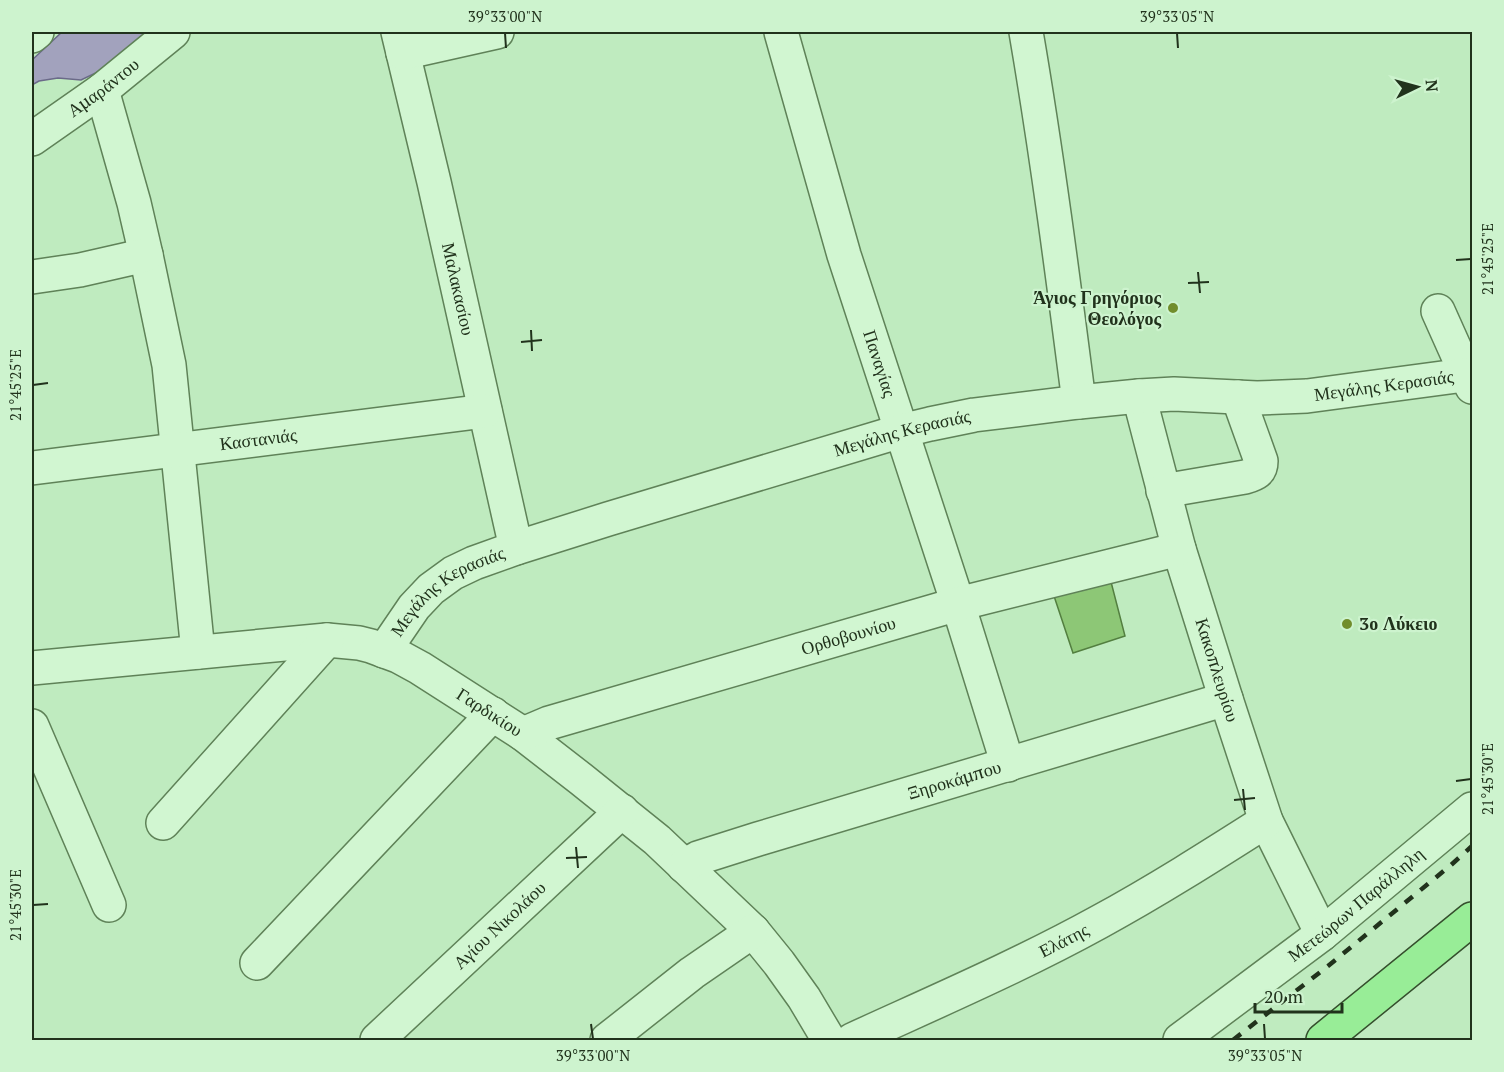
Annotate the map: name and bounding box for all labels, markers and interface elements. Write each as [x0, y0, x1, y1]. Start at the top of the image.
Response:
text: 39°33'00"N [468, 6, 542, 26]
text: 39°33'05"N [1140, 6, 1214, 26]
street label: Αμαράντου [62, 52, 144, 122]
north arrow [1387, 57, 1447, 117]
text: N [1420, 79, 1443, 93]
text: 21°45'25"E [1477, 223, 1497, 295]
street label: Μαλακασίου [437, 240, 481, 338]
place label: Άγιος Γρηγόριος Θεολόγος [1033, 285, 1161, 330]
marker: Άγιος Γρηγόριος Θεολόγος [1166, 301, 1180, 315]
street label: Παναγίας [858, 327, 903, 400]
text: 21°45'25"E [5, 349, 25, 421]
street label: Μεγάλης Κερασιάς [1312, 364, 1455, 406]
street label: Μεγάλης Κερασιάς [830, 403, 972, 462]
street label: Καστανιάς [218, 422, 298, 455]
street label: Μεγάλης Κερασιάς [384, 540, 508, 641]
street label: Ορθοβουνίου [798, 610, 898, 660]
place label: 3ο Λύκειο [1359, 611, 1438, 635]
street label: Κακοπλευρίου [1190, 615, 1246, 725]
marker: 3ο Λύκειο [1340, 617, 1354, 631]
street label: Γαρδικίου [452, 682, 528, 742]
text: 21°45'30"E [1477, 743, 1497, 815]
street label: Ξηροκάμπου [904, 754, 1004, 805]
street label: Μετεώρων Παράλληλη [1282, 841, 1428, 967]
text: 21°45'30"E [5, 869, 25, 941]
street label: Αγίου Νικολάου [448, 875, 551, 974]
street label: Ελάτης [1034, 917, 1092, 963]
scale bar [1255, 976, 1342, 1014]
text: 20 m [1264, 984, 1304, 1008]
text: 39°33'00"N [556, 1045, 630, 1065]
text: 39°33'05"N [1228, 1045, 1302, 1065]

